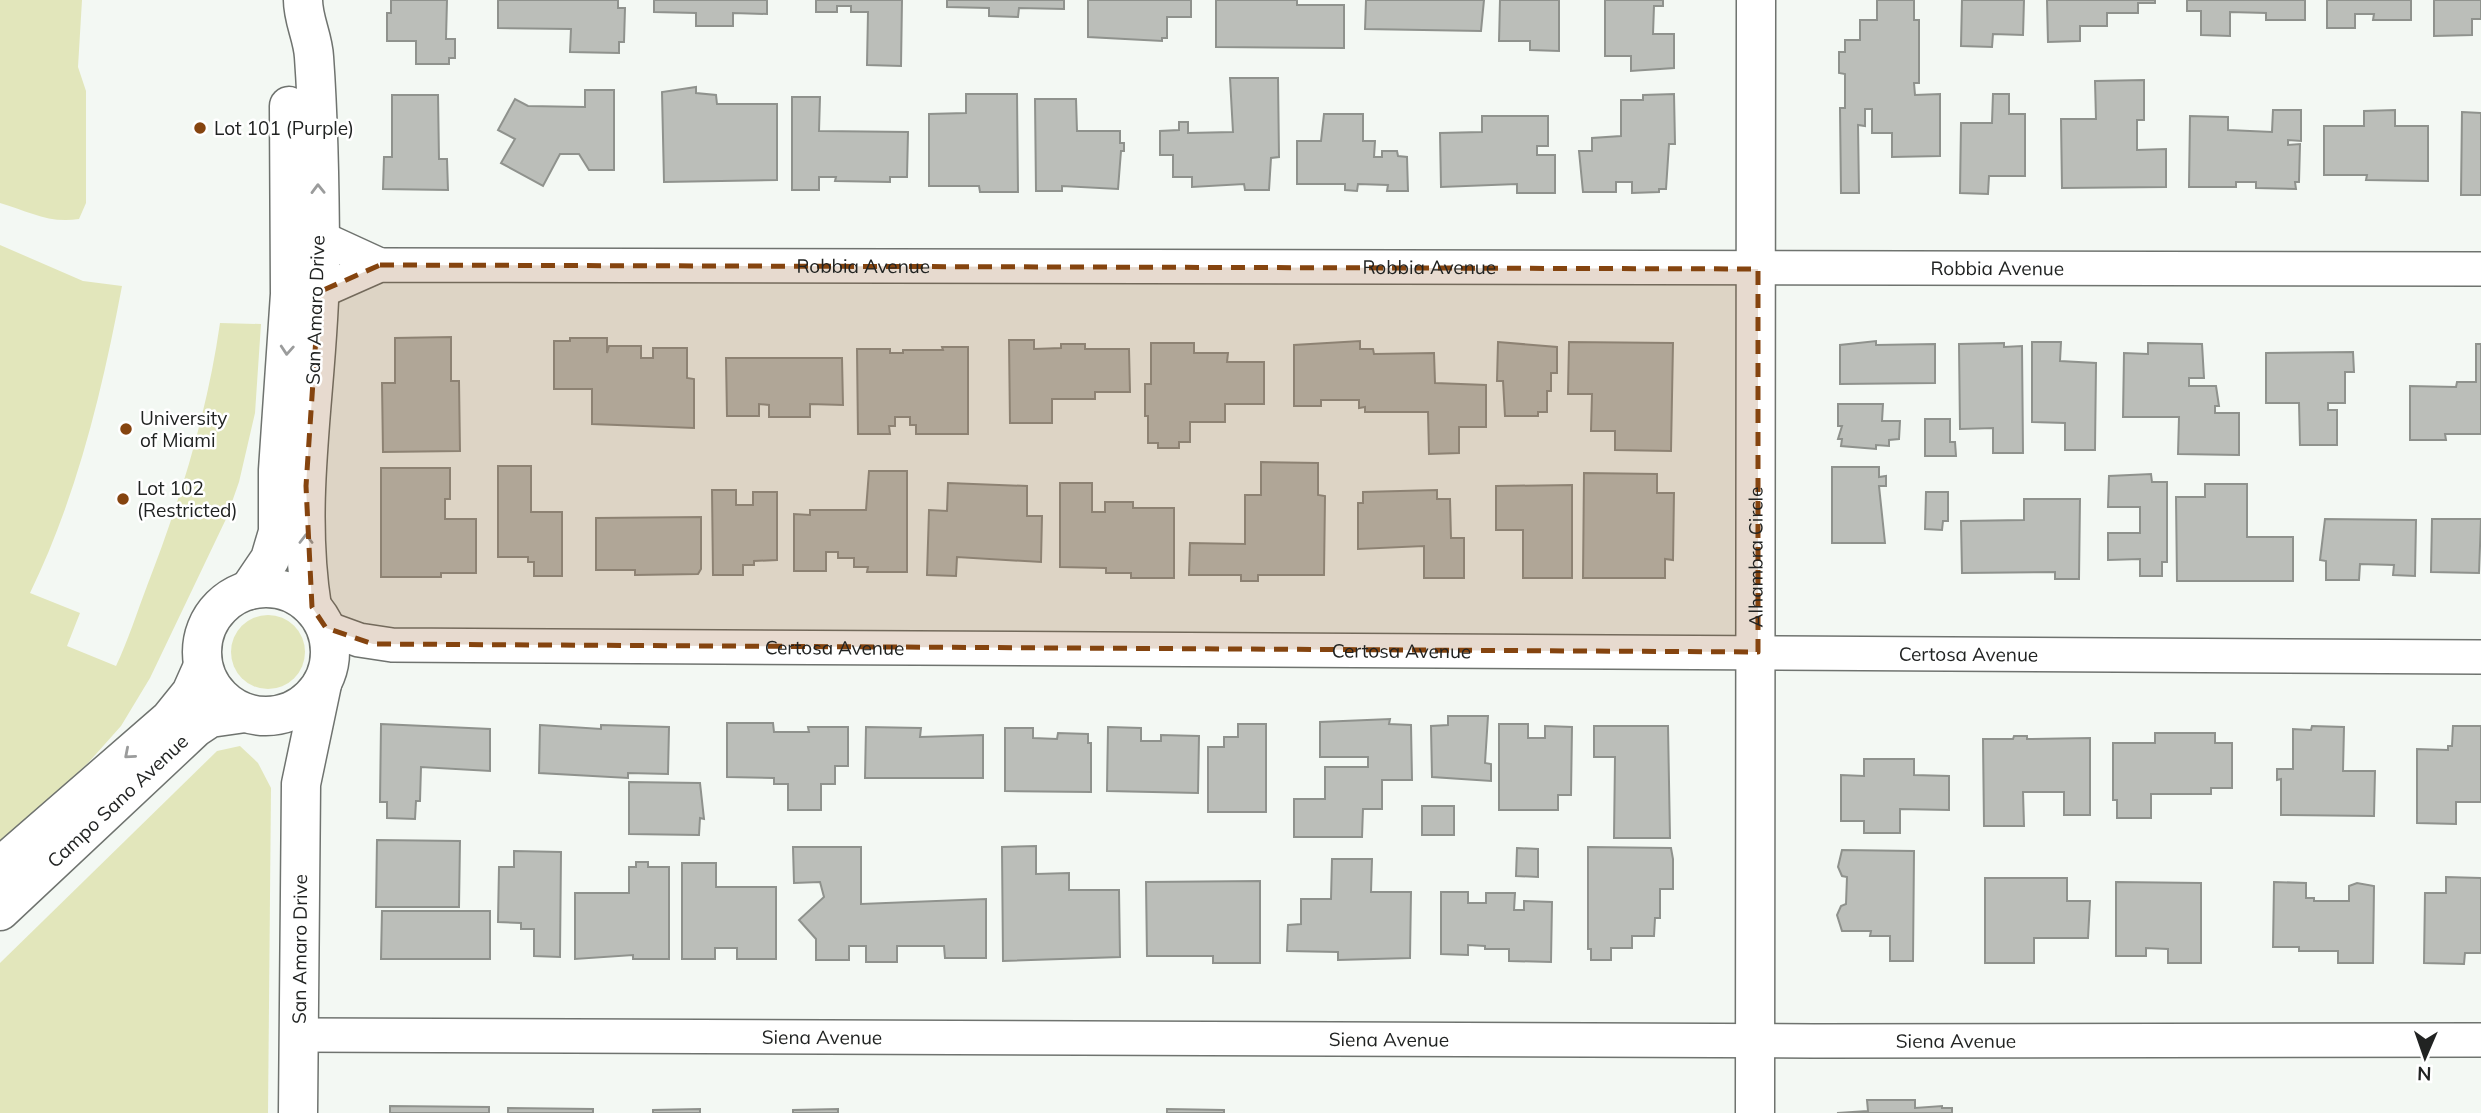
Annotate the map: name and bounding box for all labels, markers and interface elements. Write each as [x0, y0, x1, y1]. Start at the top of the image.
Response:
place label: Lot 101 (Purple) [214, 116, 354, 140]
marker: Lot 101 (Purple) [192, 120, 208, 136]
one-way arrow [310, 184, 325, 195]
street label: San Amaro Drive [300, 235, 330, 385]
street label: Robbia Avenue [796, 254, 930, 278]
street label: Robbia Avenue [1362, 255, 1496, 279]
street label: Robbia Avenue [1930, 256, 2064, 280]
one-way arrow [279, 345, 294, 356]
place label: University of Miami [140, 406, 227, 452]
marker: University of Miami [118, 421, 134, 437]
place label: Lot 102 (Restricted) [137, 476, 237, 522]
street label: Alhambra Circle [1743, 487, 1768, 627]
marker: Lot 102 (Restricted) [115, 491, 131, 507]
one-way arrow [298, 533, 314, 544]
street label: Certosa Avenue [765, 635, 904, 660]
street label: Certosa Avenue [1332, 638, 1471, 663]
street label: Certosa Avenue [1899, 642, 2038, 666]
street label: Campo Sano Avenue [42, 729, 193, 873]
one-way arrow [124, 746, 137, 758]
street label: San Amaro Drive [287, 874, 312, 1024]
north arrow [2390, 1022, 2460, 1092]
street label: Siena Avenue [762, 1025, 882, 1049]
street label: Siena Avenue [1329, 1027, 1449, 1052]
street label: Siena Avenue [1896, 1029, 2016, 1053]
text: N [2417, 1062, 2432, 1086]

